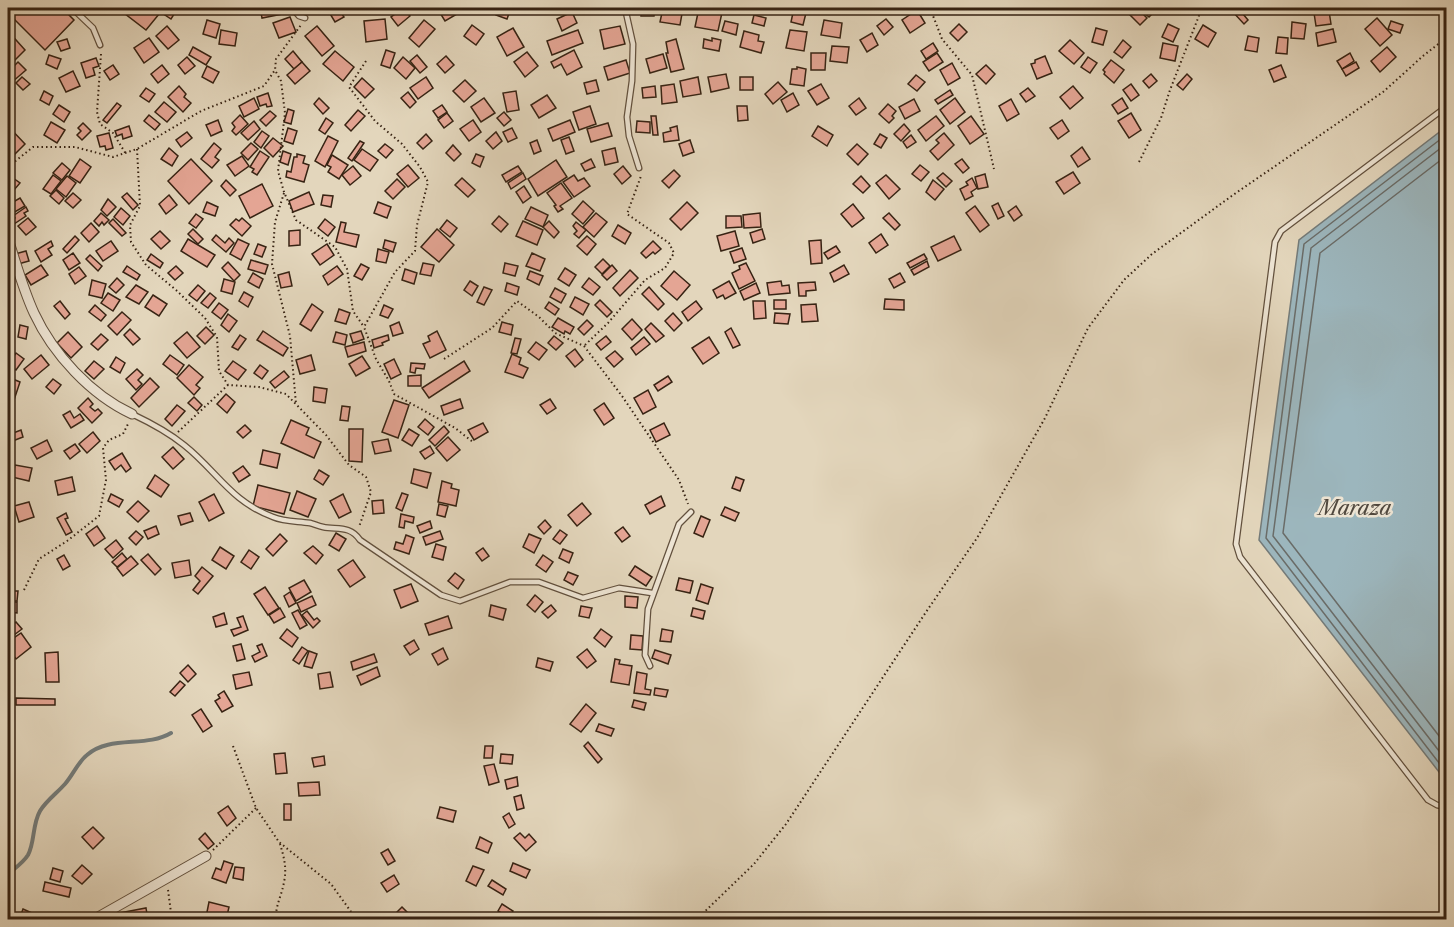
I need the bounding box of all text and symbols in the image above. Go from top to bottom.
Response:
water label: Maraza [1316,496,1392,520]

